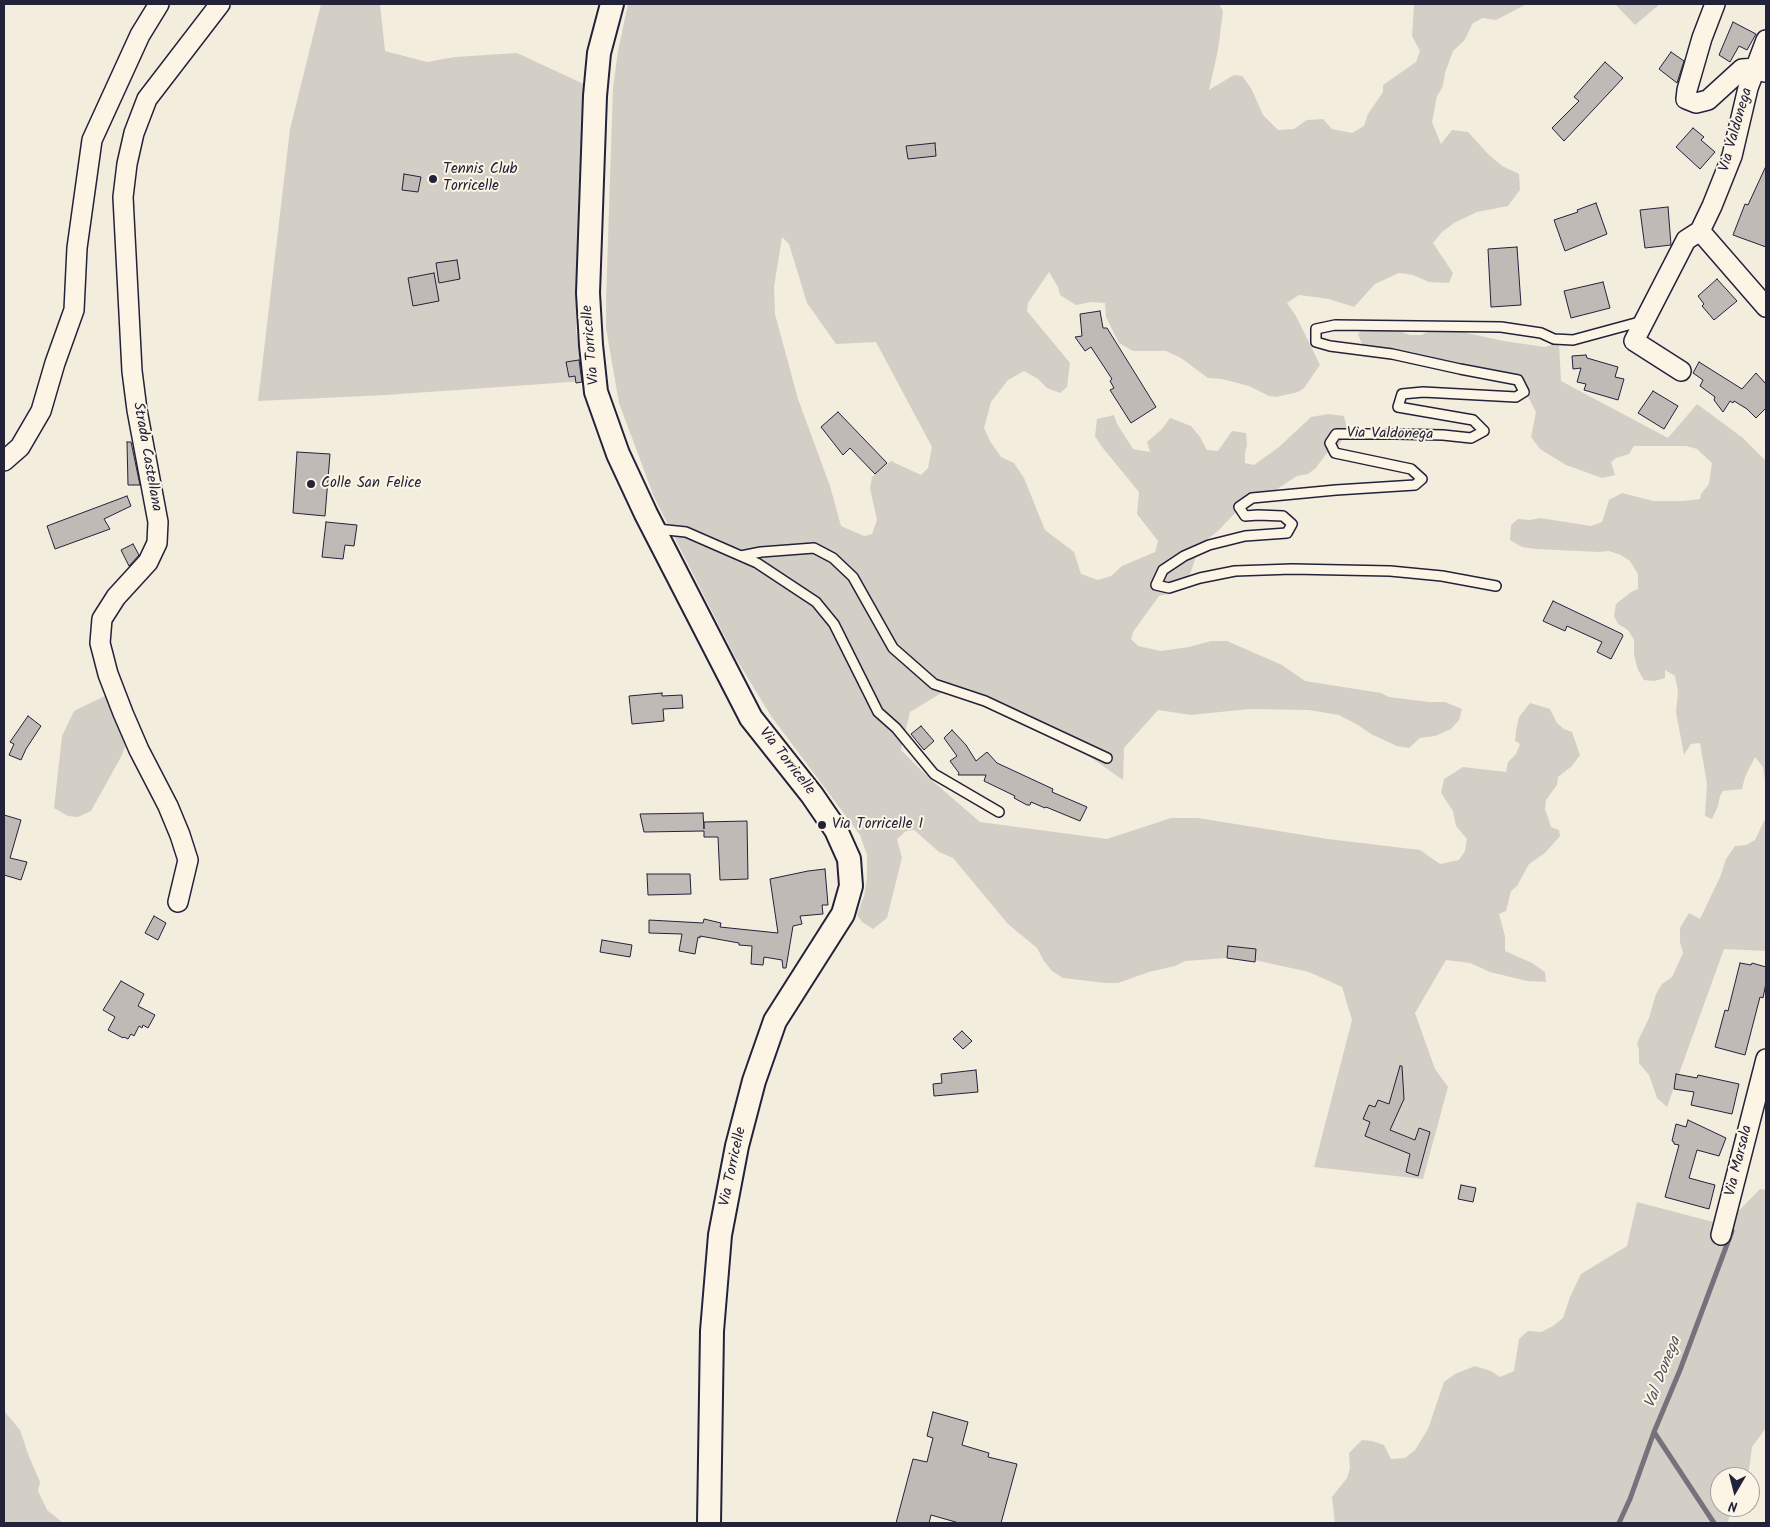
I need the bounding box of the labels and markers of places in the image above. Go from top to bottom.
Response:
place label: Tennis Club Torricelle [443,161,517,196]
marker: Tennis Club Torricelle [427,173,439,185]
place label: Colle San Felice [321,475,421,493]
marker: Colle San Felice [305,478,317,490]
place label: Via Torricelle I [832,816,923,834]
marker: Via Torricelle I [816,819,828,831]

